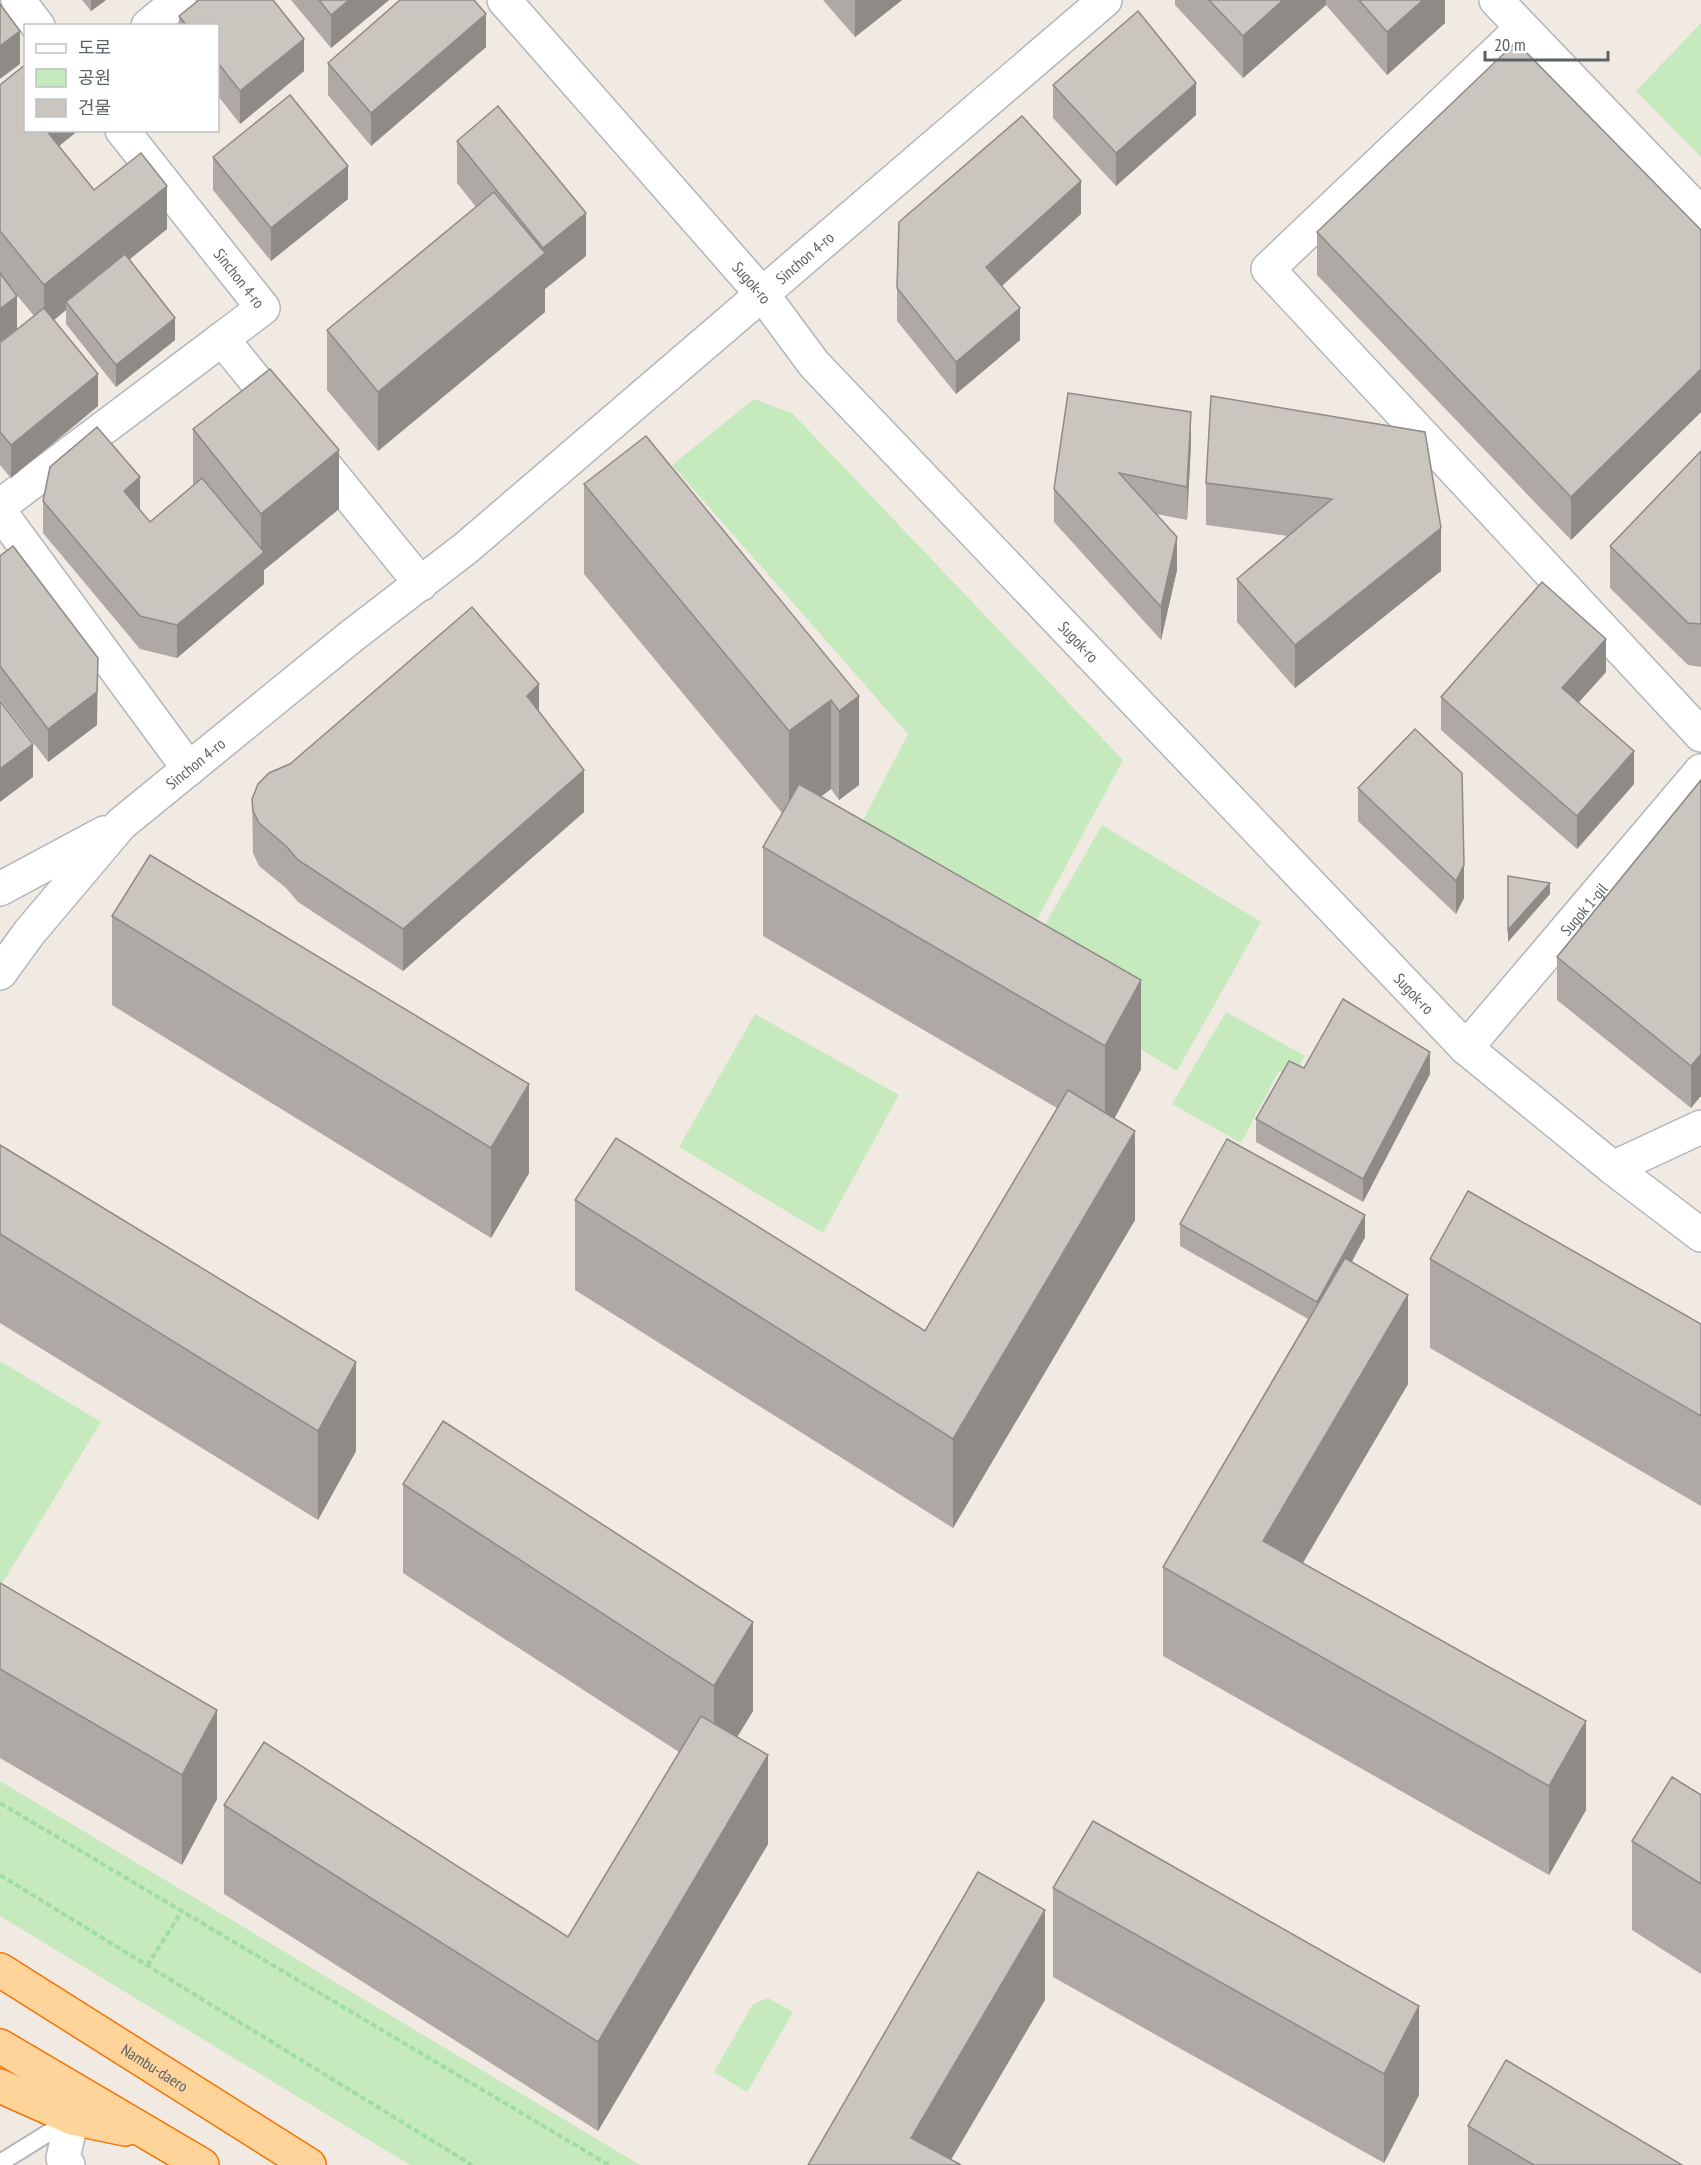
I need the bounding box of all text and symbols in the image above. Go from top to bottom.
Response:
legend [24,24,219,132]
scale bar [1485,24,1608,62]
text: 20 m [1494,33,1526,56]
text: 도로 [78,36,111,59]
text: 공원 [78,66,111,89]
text: 건물 [78,96,111,119]
street label: Sinchon 4-ro [771,227,838,288]
street label: Sinchon 4-ro [210,244,269,312]
street label: Sugok-ro [728,257,776,307]
street label: Sugok-ro [1054,617,1103,666]
street label: Sinchon 4-ro [162,733,229,793]
street label: Sugok 1-gil [1556,879,1612,940]
street label: Sugok-ro [1390,969,1438,1018]
street label: Nambu-daero [118,2039,192,2096]

